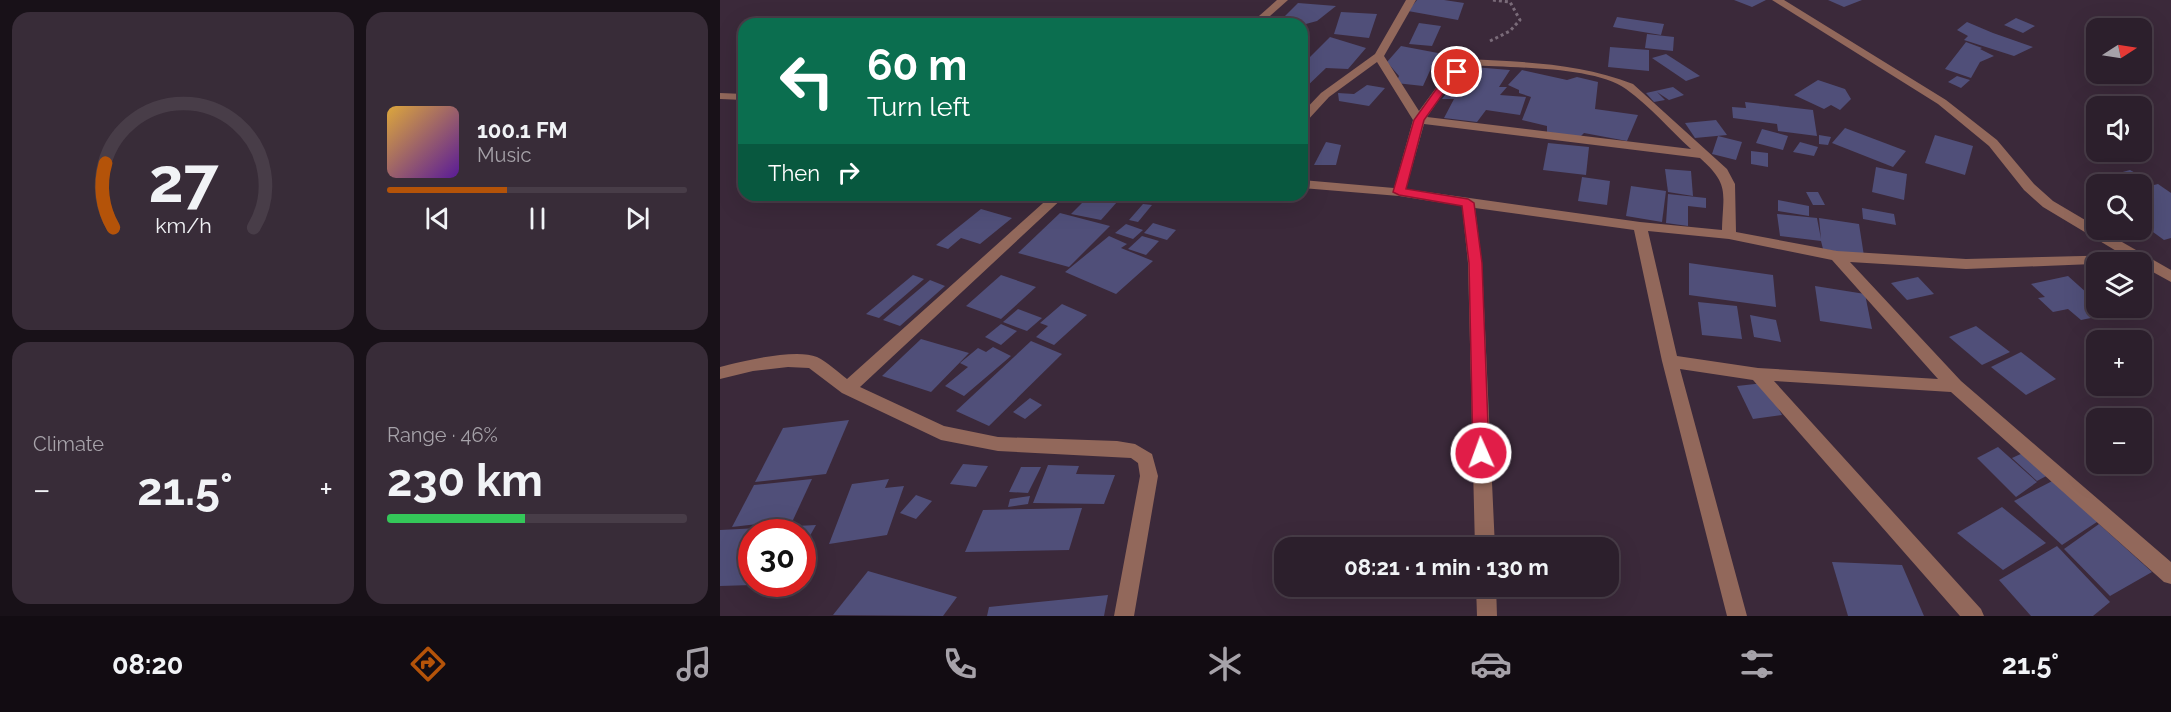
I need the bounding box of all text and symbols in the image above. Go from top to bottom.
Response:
north arrow [2086,18,2152,84]
map controls [2086,18,2152,474]
text: 60 m [867,41,967,90]
icon: left [768,42,846,120]
pin [1431,46,1482,97]
icon: arrive [1440,55,1473,88]
text: Turn left [867,91,970,122]
button: sound [2086,96,2152,162]
text: 100.1 FM [477,117,568,143]
text: 27 [148,143,219,217]
text: Music [477,143,531,167]
icon: right [832,156,865,189]
text: Then [768,160,820,186]
button: search [2086,174,2152,240]
icon: previous [421,202,454,235]
icon: pause [521,202,554,235]
icon: next [621,202,654,235]
text: km/h [155,213,211,238]
button: layers [2086,252,2152,318]
button: + [2086,330,2152,396]
button: − [2086,408,2152,474]
position arrow [1449,421,1513,485]
text: Range · 46% [387,423,498,447]
text: Climate [33,432,104,456]
text: 230 km [387,454,543,507]
text: 21.5° [137,463,233,516]
text: − [33,470,51,509]
text: + [319,470,333,509]
speed limit sign: 30 [738,519,816,597]
text: 08:21 · 1 min · 130 m [1344,554,1549,580]
icon: directions [407,643,449,685]
icon: music [673,643,715,685]
icon: phone [939,643,981,685]
icon: climate [1204,643,1246,685]
icon: car [1470,643,1512,685]
icon: filters [1736,643,1778,685]
text: 08:20 [112,649,183,680]
text: 21.5° [2002,649,2059,680]

